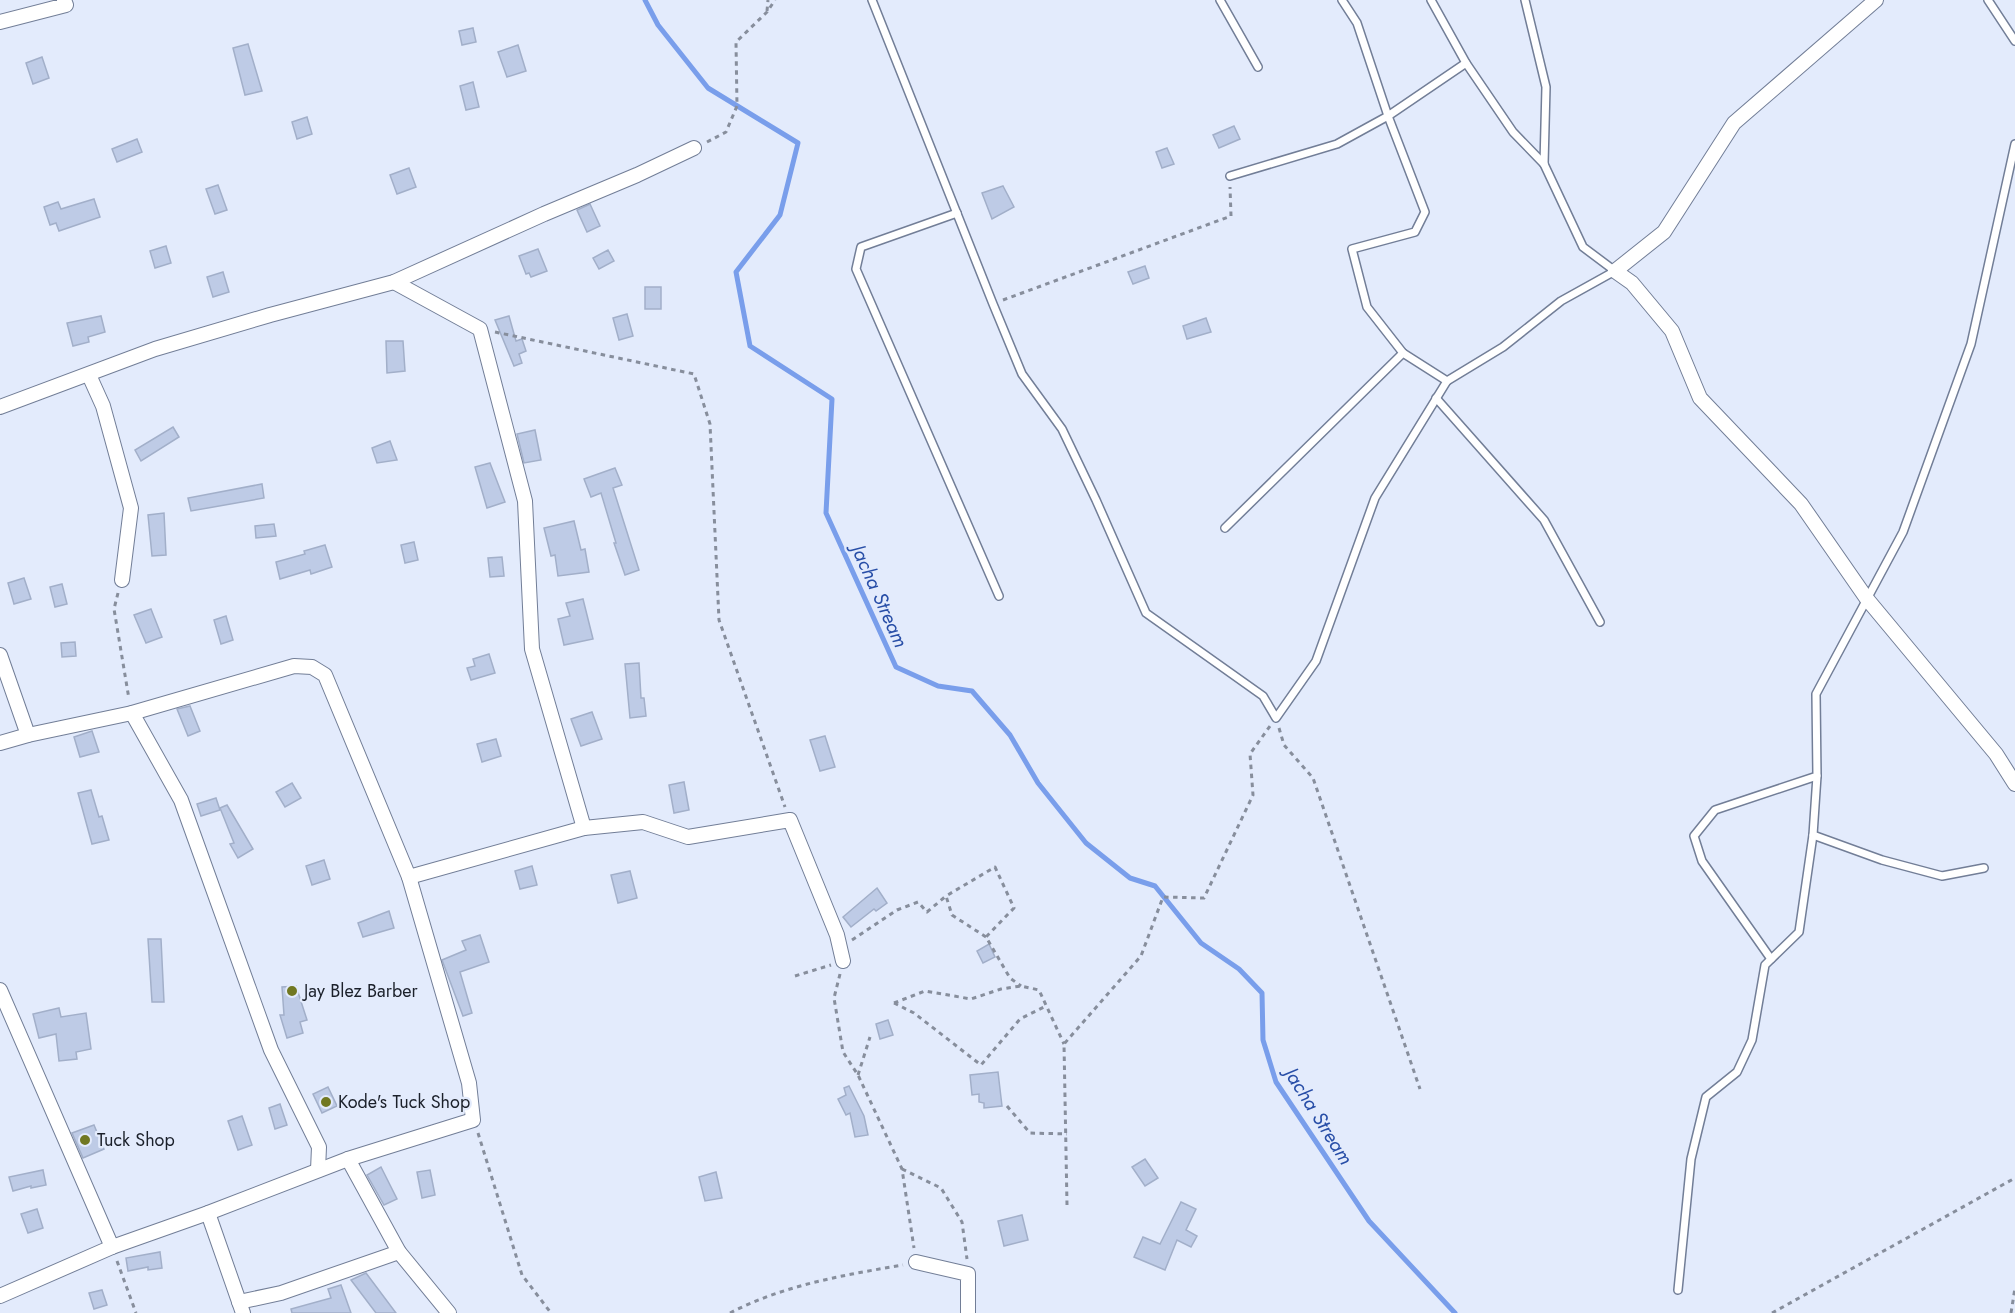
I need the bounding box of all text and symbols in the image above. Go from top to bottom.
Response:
water label: Jacha Stream [842,536,915,652]
place label: Jay Blez Barber [302,978,418,1004]
marker: Jay Blez Barber [285,984,299,998]
water label: Jacha Stream [1275,1058,1360,1171]
place label: Kode's Tuck Shop [338,1089,470,1115]
marker: Kode's Tuck Shop [319,1095,333,1109]
place label: Tuck Shop [97,1127,175,1153]
marker: Tuck Shop [78,1133,92,1147]

